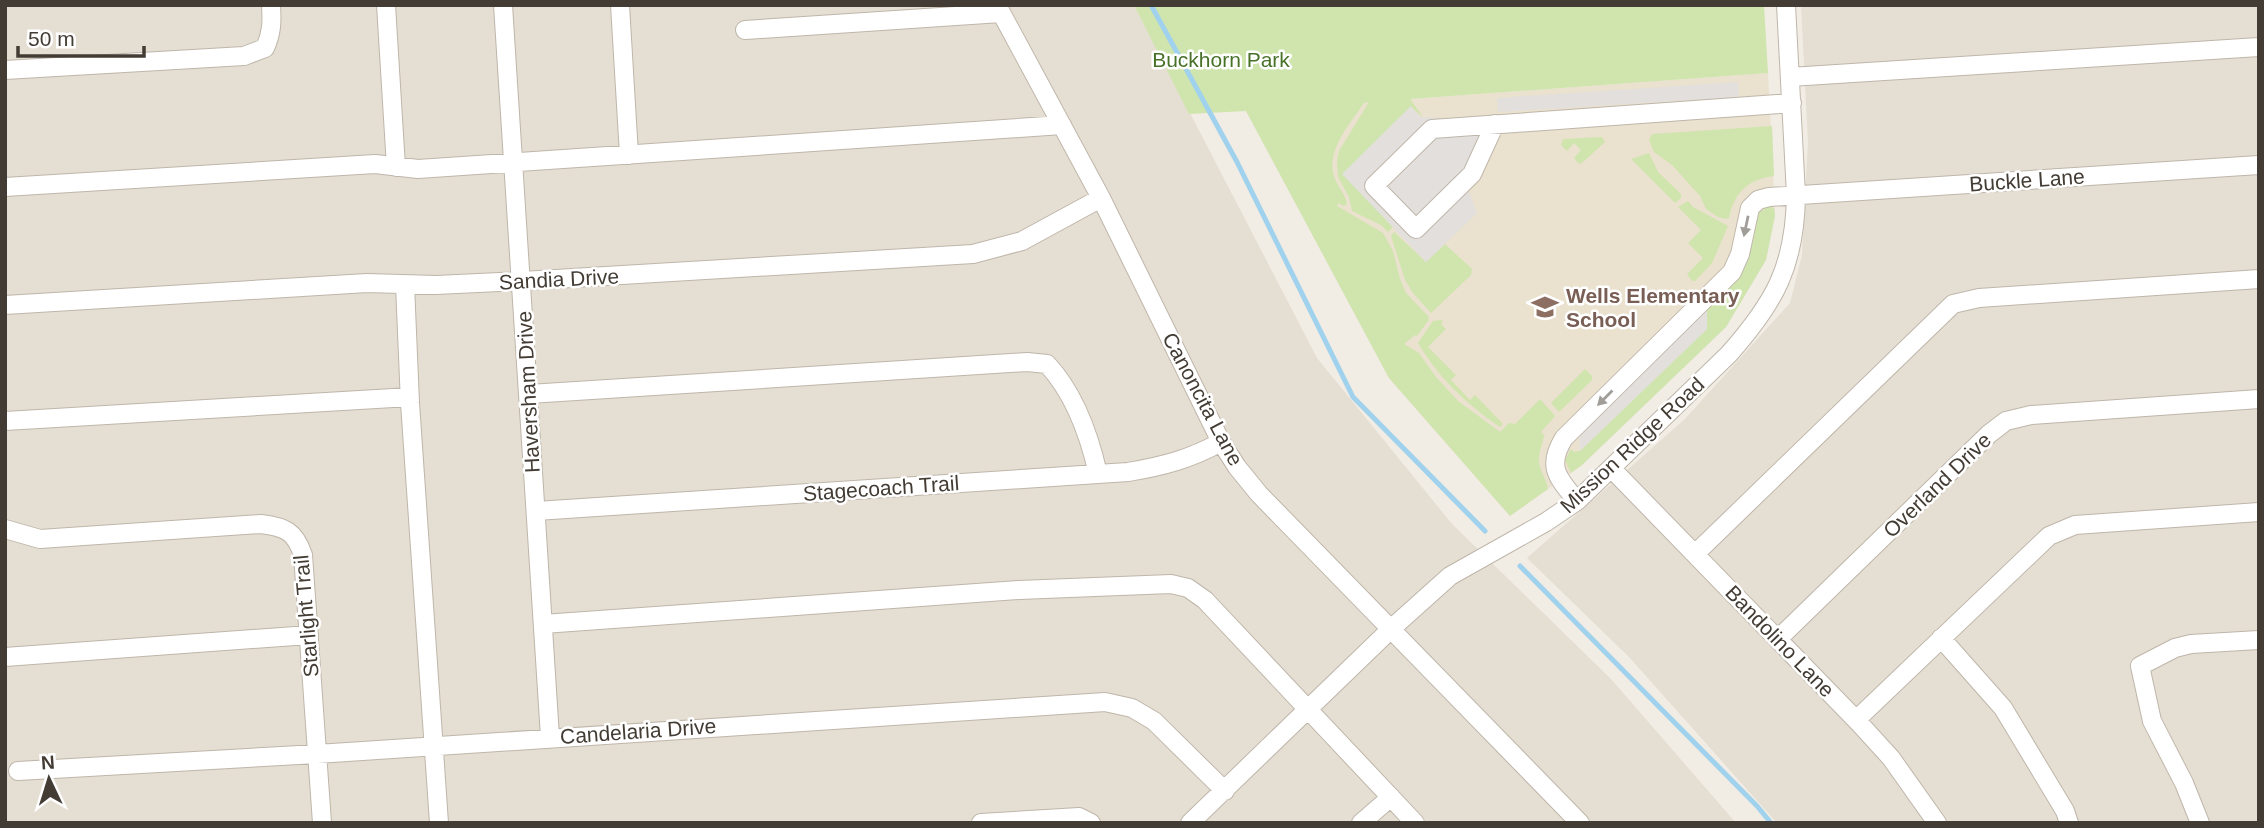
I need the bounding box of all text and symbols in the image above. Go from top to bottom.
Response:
scale bar [18,14,144,58]
text: 50 m [28,27,75,50]
park label: Buckhorn Park [1152,48,1290,71]
street label: Buckle Lane [1969,164,2085,196]
one-way arrow [1740,215,1751,237]
street label: Sandia Drive [498,264,620,294]
place label: Wells Elementary School [1566,284,1740,331]
school or university icon: Wells Elementary School [1530,292,1560,322]
street label: Haversham Drive [512,310,544,474]
street label: Canoncita Lane [1158,329,1248,469]
street label: Mission Ridge Road [1555,373,1709,517]
one-way arrow [1597,389,1614,405]
street label: Overland Drive [1879,428,1995,542]
street label: Stagecoach Trail [802,471,960,505]
street label: Starlight Trail [289,554,323,678]
street label: Bandolino Lane [1721,581,1839,701]
street label: Candelaria Drive [559,714,717,748]
north arrow [14,744,84,814]
text: N [40,752,55,773]

